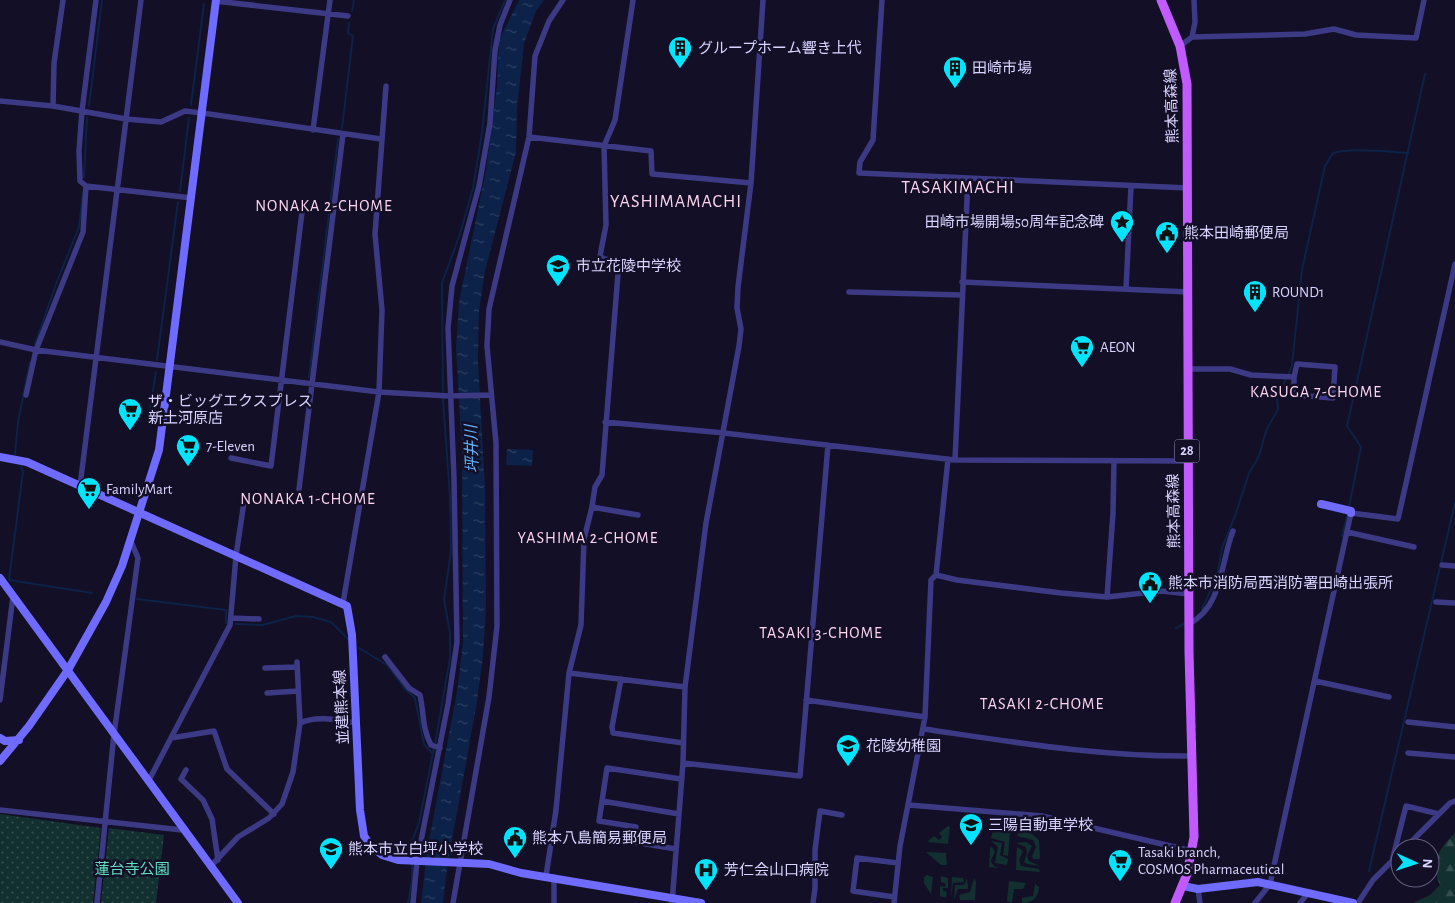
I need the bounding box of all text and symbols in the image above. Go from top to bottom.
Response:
building icon: グループホーム響き上代 [667,35,693,69]
place label: グループホーム響き上代 [698,39,862,56]
building icon: 田崎市場 [942,55,968,89]
place label: 田崎市場 [972,60,1032,76]
street label: 熊本高森線 [1162,68,1181,144]
district label: TASAKIMACHI [901,179,1015,197]
district label: YASHIMAMACHI [610,193,742,211]
district label: NONAKA 2-CHOME [255,198,393,214]
place icon: 田崎市場開場50周年記念碑 [1109,209,1135,243]
place label: 田崎市場開場50周年記念碑 [925,214,1104,230]
public building icon: 熊本田崎郵便局 [1154,220,1180,254]
place label: 熊本田崎郵便局 [1184,225,1289,241]
school or university icon: 市立花陵中学校 [545,253,571,287]
place label: 市立花陵中学校 [576,258,681,274]
building icon: ROUND1 [1242,279,1268,313]
place label: ROUND1 [1272,285,1324,300]
supermarket icon: AEON [1069,334,1095,368]
place label: AEON [1100,340,1135,355]
district label: KASUGA 7-CHOME [1250,384,1382,400]
place label: ザ・ビッグエクスプレス 新土河原店 [148,393,313,426]
supermarket icon: ザ・ビッグエクスプレス 新土河原店 [117,397,143,431]
water label: 坪井川 [462,423,481,473]
supermarket icon: 7-Eleven [175,433,201,467]
place label: 7-Eleven [206,439,255,454]
road number: 28 [1174,440,1200,462]
street label: 熊本高森線 [1165,473,1182,549]
supermarket icon: FamilyMart [76,476,102,510]
place label: FamilyMart [106,482,173,497]
district label: NONAKA 1-CHOME [240,491,376,507]
district label: YASHIMA 2-CHOME [518,530,658,546]
public building icon: 熊本市消防局西消防署田崎出張所 [1137,570,1163,604]
place label: 熊本市消防局西消防署田崎出張所 [1168,575,1393,591]
district label: TASAKI 3-CHOME [759,625,883,641]
street label: 並建熊本線 [332,669,351,745]
district label: TASAKI 2-CHOME [980,696,1104,712]
school or university icon: 花陵幼稚園 [835,733,861,767]
place label: 花陵幼稚園 [866,738,941,754]
school or university icon: 三陽自動車学校 [958,812,984,846]
place label: 三陽自動車学校 [988,817,1093,833]
public building icon: 熊本八島簡易郵便局 [502,825,528,859]
place label: 熊本八島簡易郵便局 [532,830,667,846]
school or university icon: 熊本市立白坪小学校 [318,836,344,870]
north arrow [1390,838,1440,888]
place label: 熊本市立白坪小学校 [348,841,483,857]
place label: Tasaki branch, COSMOS Pharmaceutical [1138,845,1284,877]
supermarket icon: Tasaki branch, COSMOS Pharmaceutical [1107,848,1133,882]
hospital icon: 芳仁会山口病院 [693,857,719,891]
text: N [1420,858,1434,869]
park label: 蓮台寺公園 [94,861,170,877]
place label: 芳仁会山口病院 [724,862,829,878]

